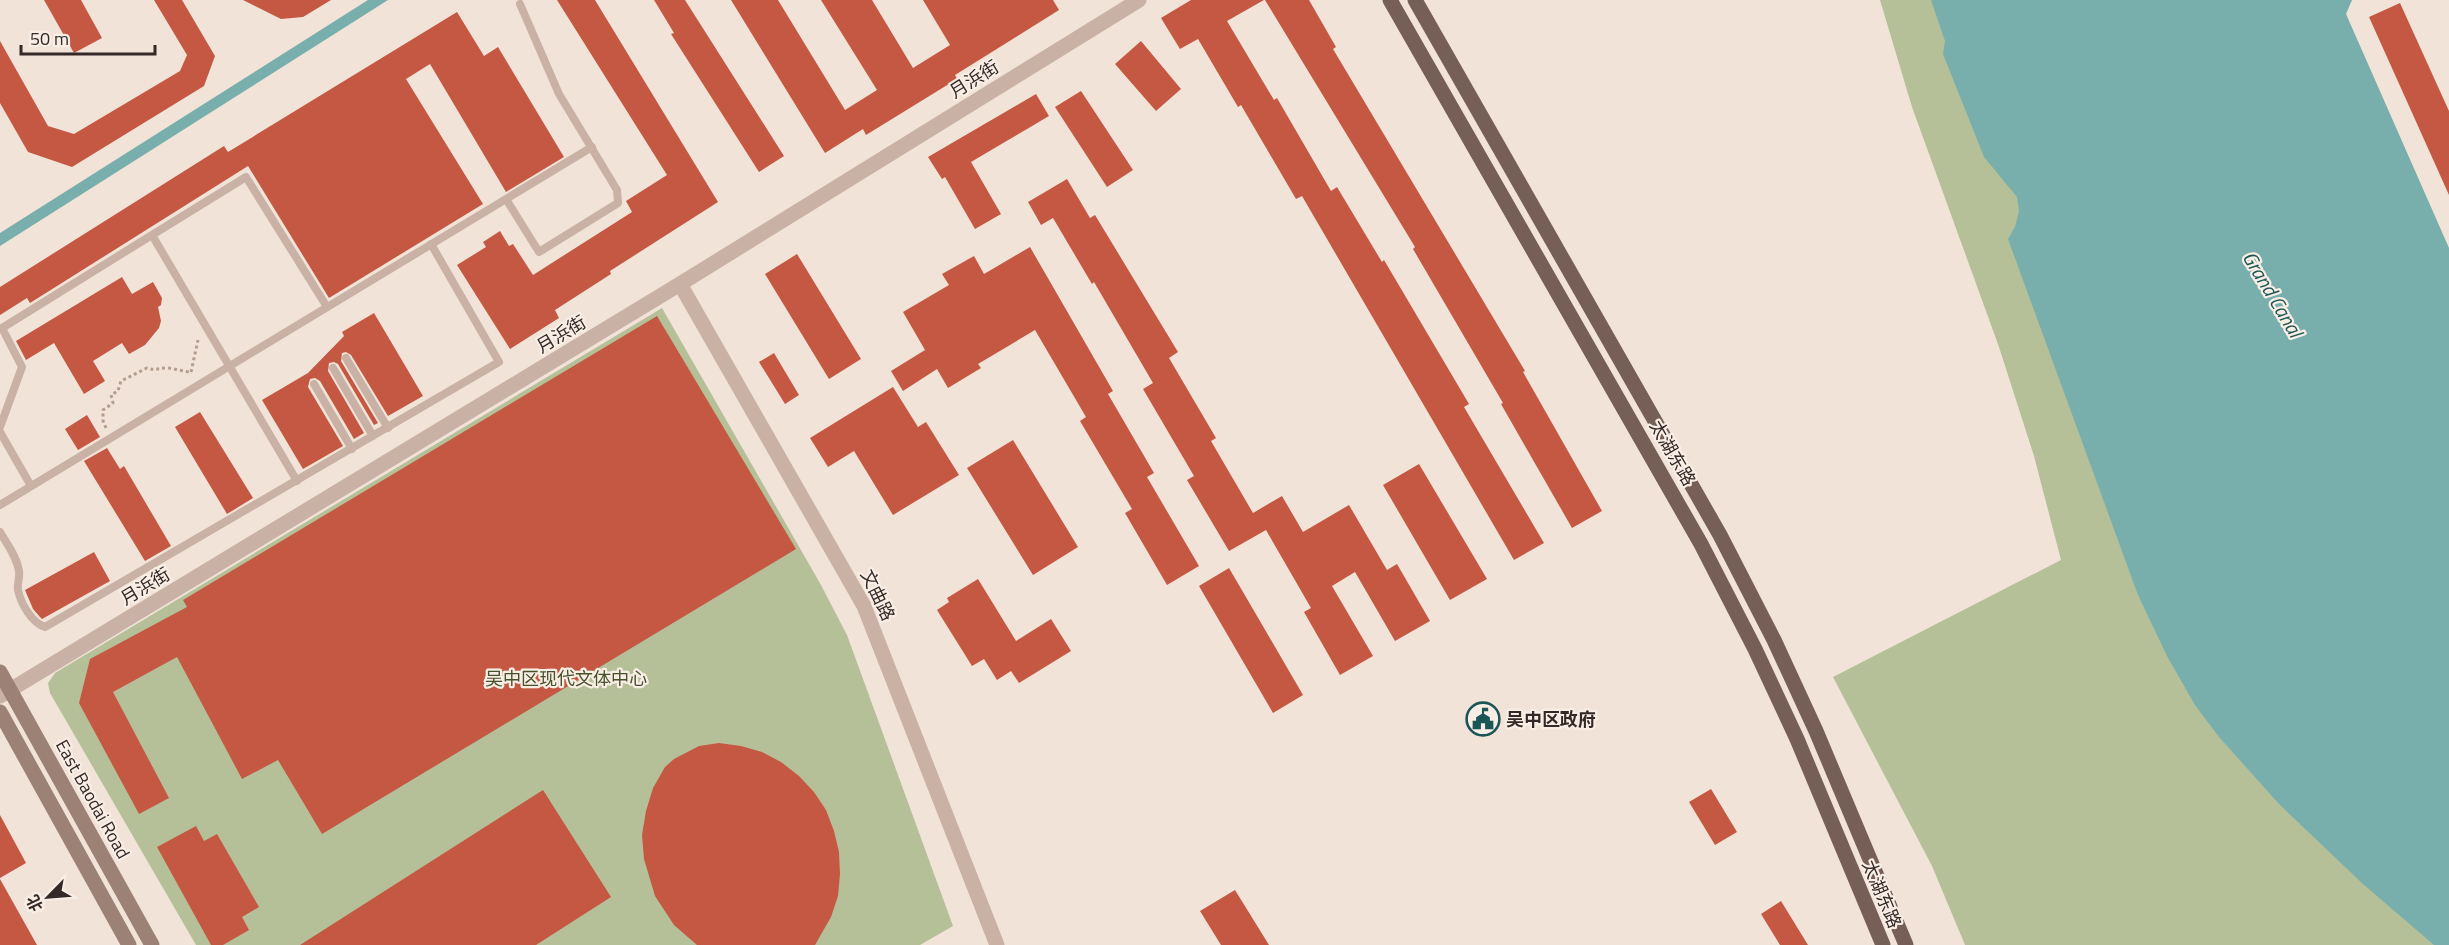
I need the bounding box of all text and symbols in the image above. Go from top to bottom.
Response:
scale bar [21,18,154,56]
text: 50 m [30,25,69,52]
street label: 月浜街 [944,53,1004,105]
water label: Grand Canal [2235,245,2312,345]
street label: 月浜街 [531,309,591,359]
street label: 太湖东路 [1643,415,1703,491]
street label: 月浜街 [115,561,175,611]
street label: 文曲路 [854,565,902,625]
park label: 吴中区现代文体中心 [485,665,647,692]
public building icon: 吴中区政府 [1465,701,1501,737]
place label: 吴中区政府 [1506,706,1596,733]
street label: East Baodai Road [49,734,137,864]
street label: 太湖东路 [1856,856,1908,932]
north arrow [18,867,78,927]
text: 北 [20,891,49,916]

